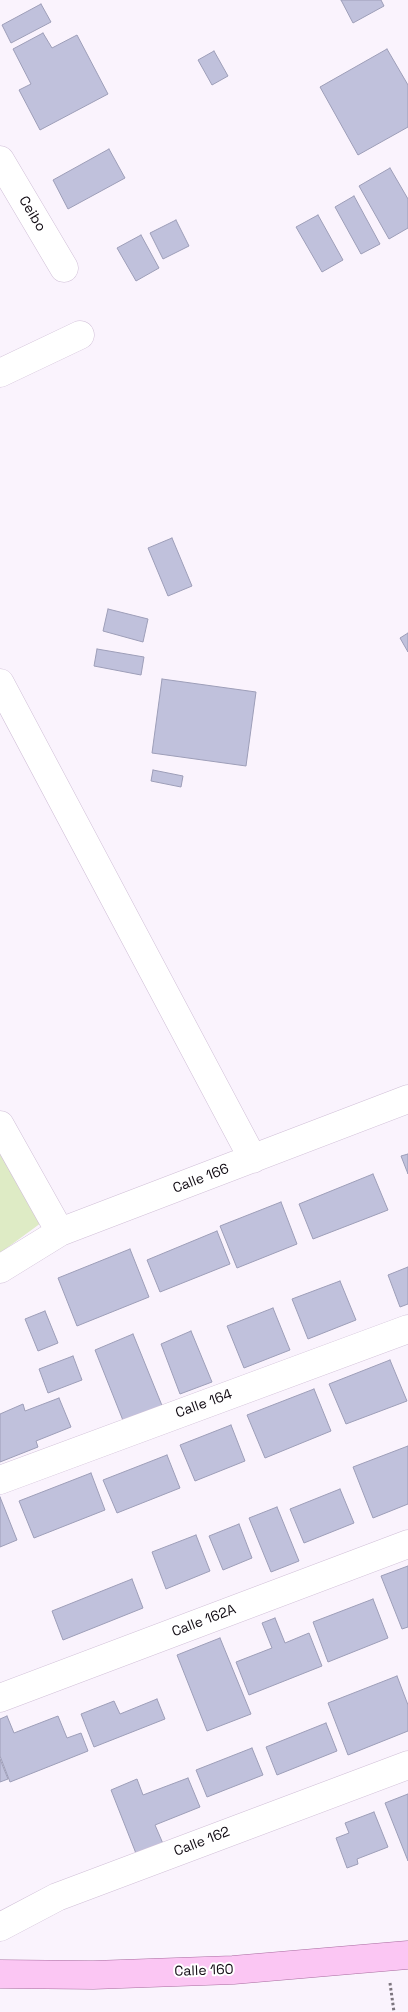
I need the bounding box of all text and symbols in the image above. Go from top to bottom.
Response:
street label: Ceibo [15,193,49,235]
street label: Calle 166 [171,1161,231,1197]
street label: Calle 164 [173,1386,235,1422]
street label: Calle 162A [170,1601,238,1641]
street label: Calle 162 [172,1824,232,1860]
street label: Calle 160 [174,1962,234,1980]

